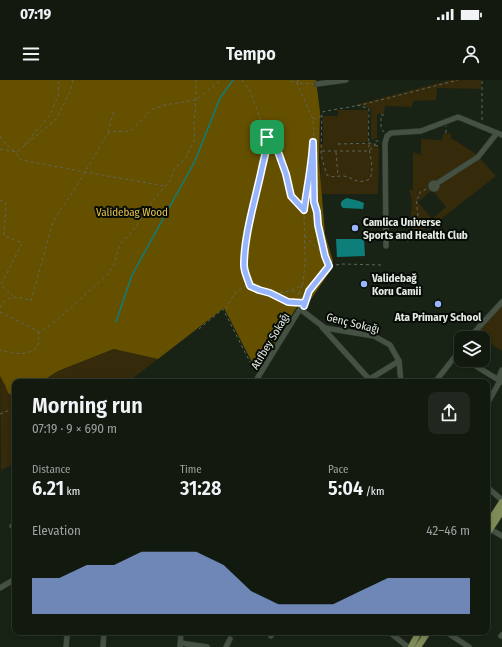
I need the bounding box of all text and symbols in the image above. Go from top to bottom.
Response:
text: 07:19 [20,5,51,23]
icon: menu [20,43,42,65]
text: Tempo [226,43,276,65]
icon: person [460,43,482,65]
pin [250,120,284,154]
icon: arrive [256,126,278,148]
park label: Validebag Wood [96,206,168,219]
place label: Camlica Universe Sports and Health Club [363,216,468,242]
marker: Camlica Universe Sports and Health Club [350,223,360,233]
place label: Validebağ Koru Camii [371,272,421,298]
marker: Validebağ Koru Camii [359,279,369,289]
marker: Ata Primary School [433,299,443,309]
street label: Atıfbey Sokağı [248,311,292,372]
street label: Genç Sokağı [325,311,381,336]
place label: Ata Primary School [394,311,482,324]
map controls [454,331,490,367]
button: layers [454,331,490,367]
text: Morning run [32,392,143,419]
button: share [428,392,470,434]
text: 07:19 · 9 × 690 m [32,421,117,436]
text: Distance [32,463,71,476]
text: Time [180,463,202,476]
text: Pace [328,463,349,476]
text: 6.21 [32,476,64,500]
text: 31:28 [180,476,221,500]
text: 5:04 [328,476,363,500]
text: km [64,485,80,498]
text: /km [363,485,384,498]
text: Elevation [32,523,81,538]
text: 42–46 m [426,523,470,538]

